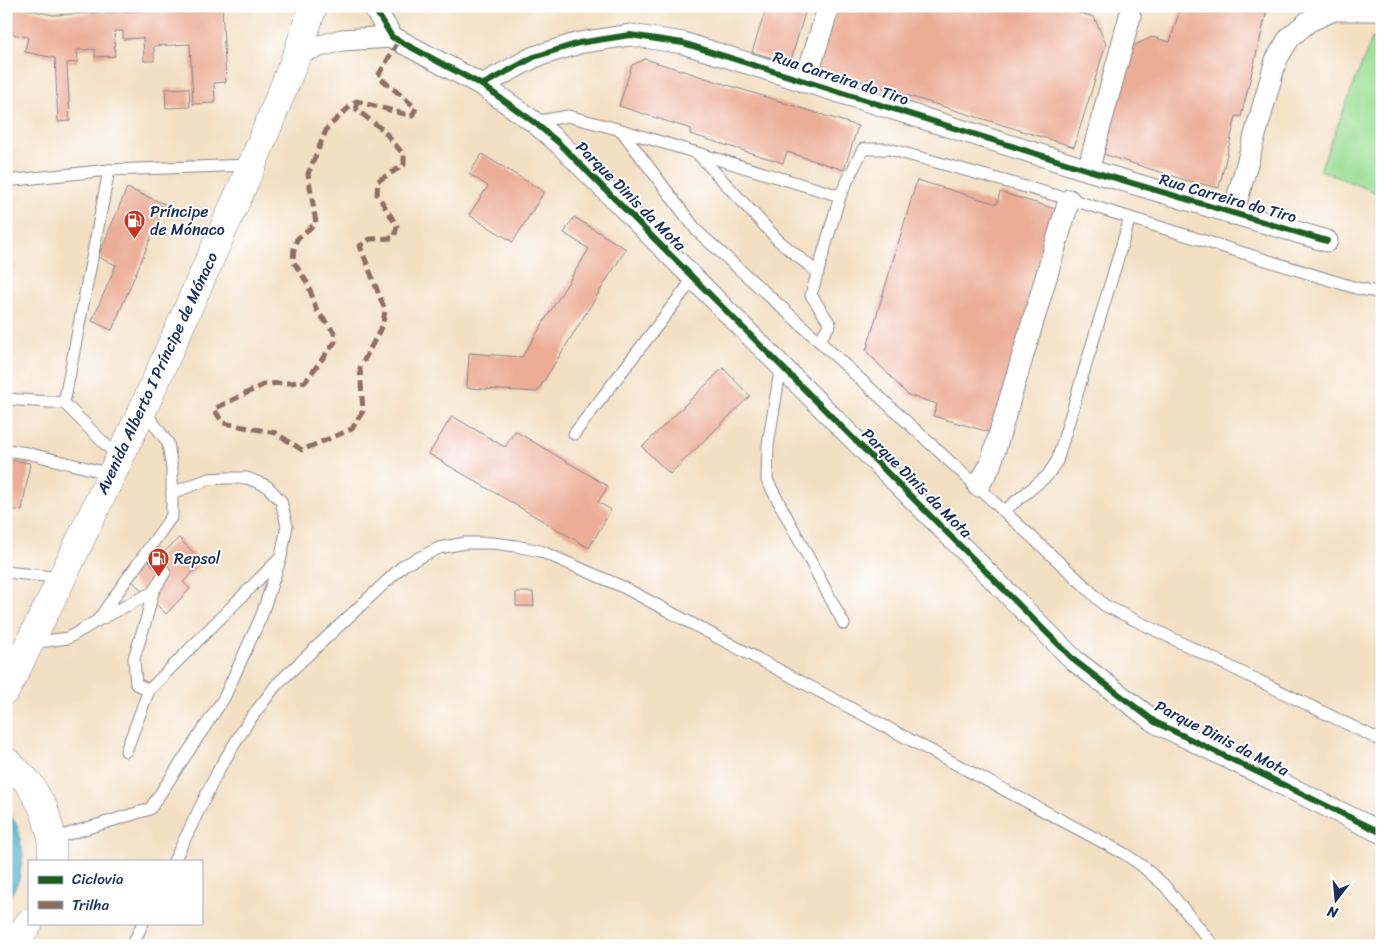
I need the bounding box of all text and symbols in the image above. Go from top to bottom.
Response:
street label: Rua Carreira do Tiro [769,42,913,114]
street label: Parque Dinis da Mota [569,134,694,259]
street label: Rua Carreira do Tiro [1156,165,1300,231]
place label: Príncipe de Mónaco [150,197,225,244]
fuel station icon: Príncipe de Mónaco [122,208,146,239]
street label: Avenida Alberto I Príncipe de Mónaco [87,247,226,500]
street label: Parque Dinis da Mota [855,421,980,546]
place label: Repsol [174,544,221,573]
fuel station icon: Repsol [146,546,170,577]
street label: Parque Dinis da Mota [1150,692,1295,785]
legend [28,860,202,924]
text: Ciclovia [72,866,124,892]
north arrow [1310,874,1360,924]
text: Trilha [72,892,109,918]
text: N [1324,899,1342,926]

